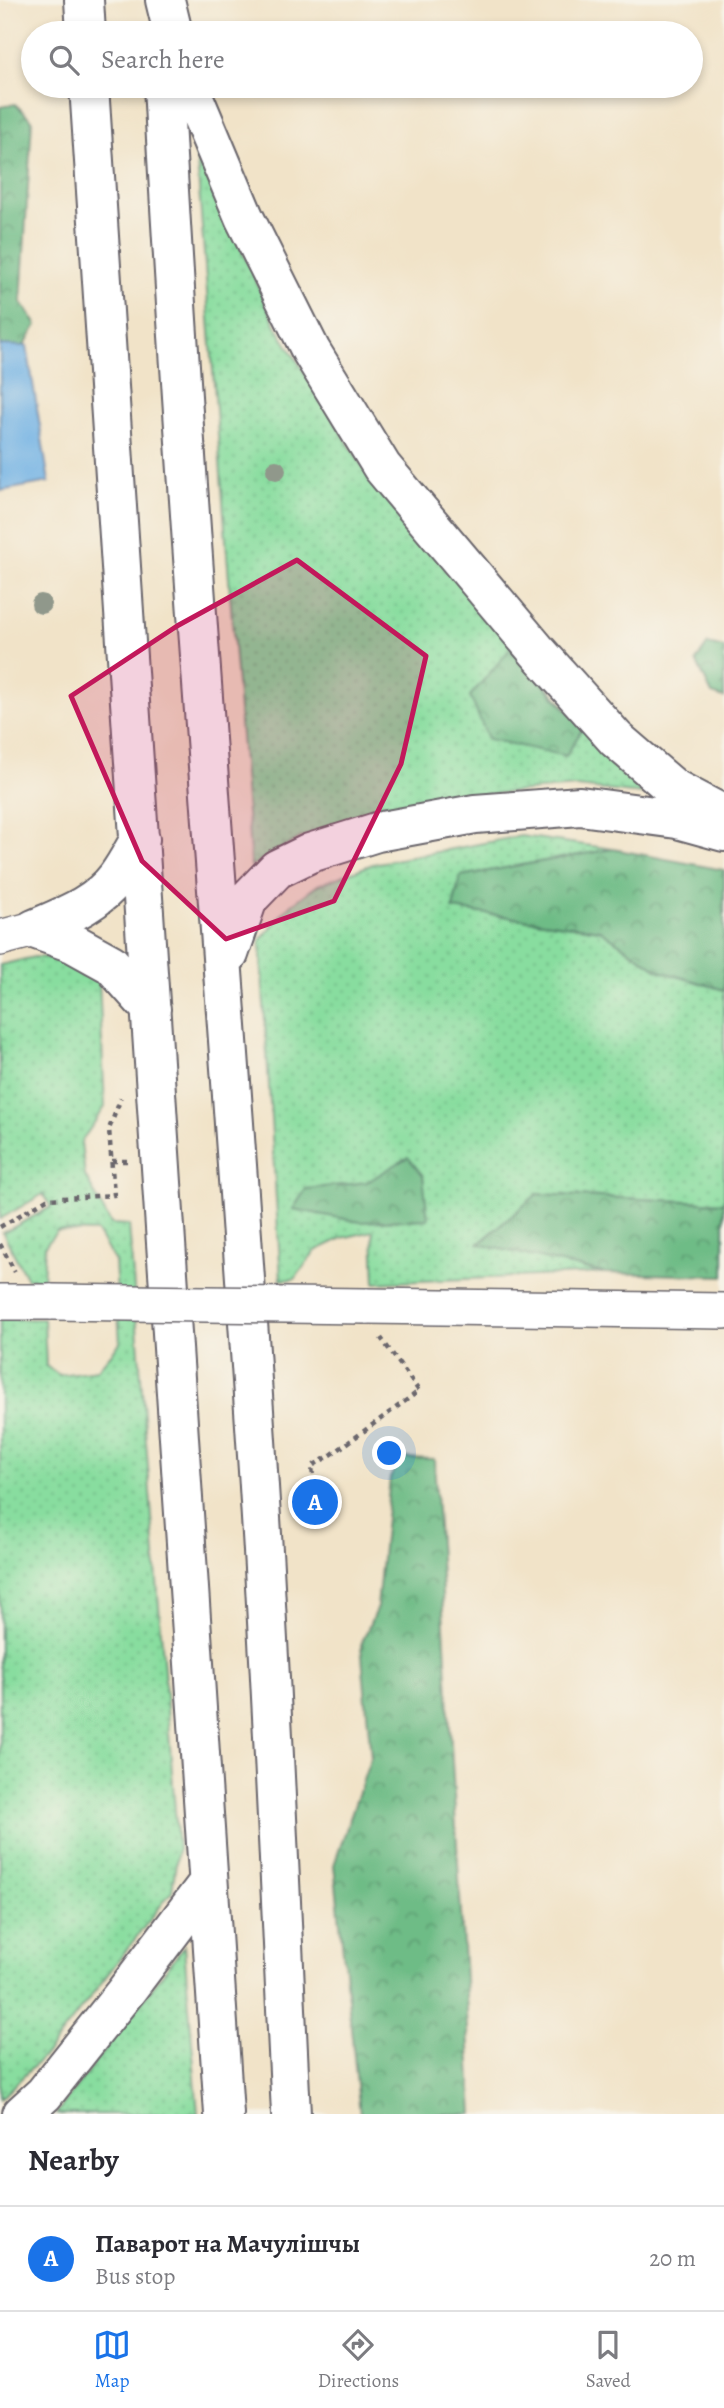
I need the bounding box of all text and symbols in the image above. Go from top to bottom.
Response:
search box [21,21,703,98]
icon: search [45,41,83,79]
text: Search here [101,42,225,77]
your location [372,1436,406,1470]
pin: A [292,1476,338,1528]
text: Nearby [28,2140,119,2180]
text: Паварот на Мачулішчы [95,2226,360,2261]
text: A [44,2243,58,2274]
text: 20 m [649,2243,696,2274]
text: Bus stop [95,2261,175,2292]
tab: Map [93,2326,131,2394]
tab: Directions [318,2326,399,2394]
tab: Saved [586,2326,631,2394]

